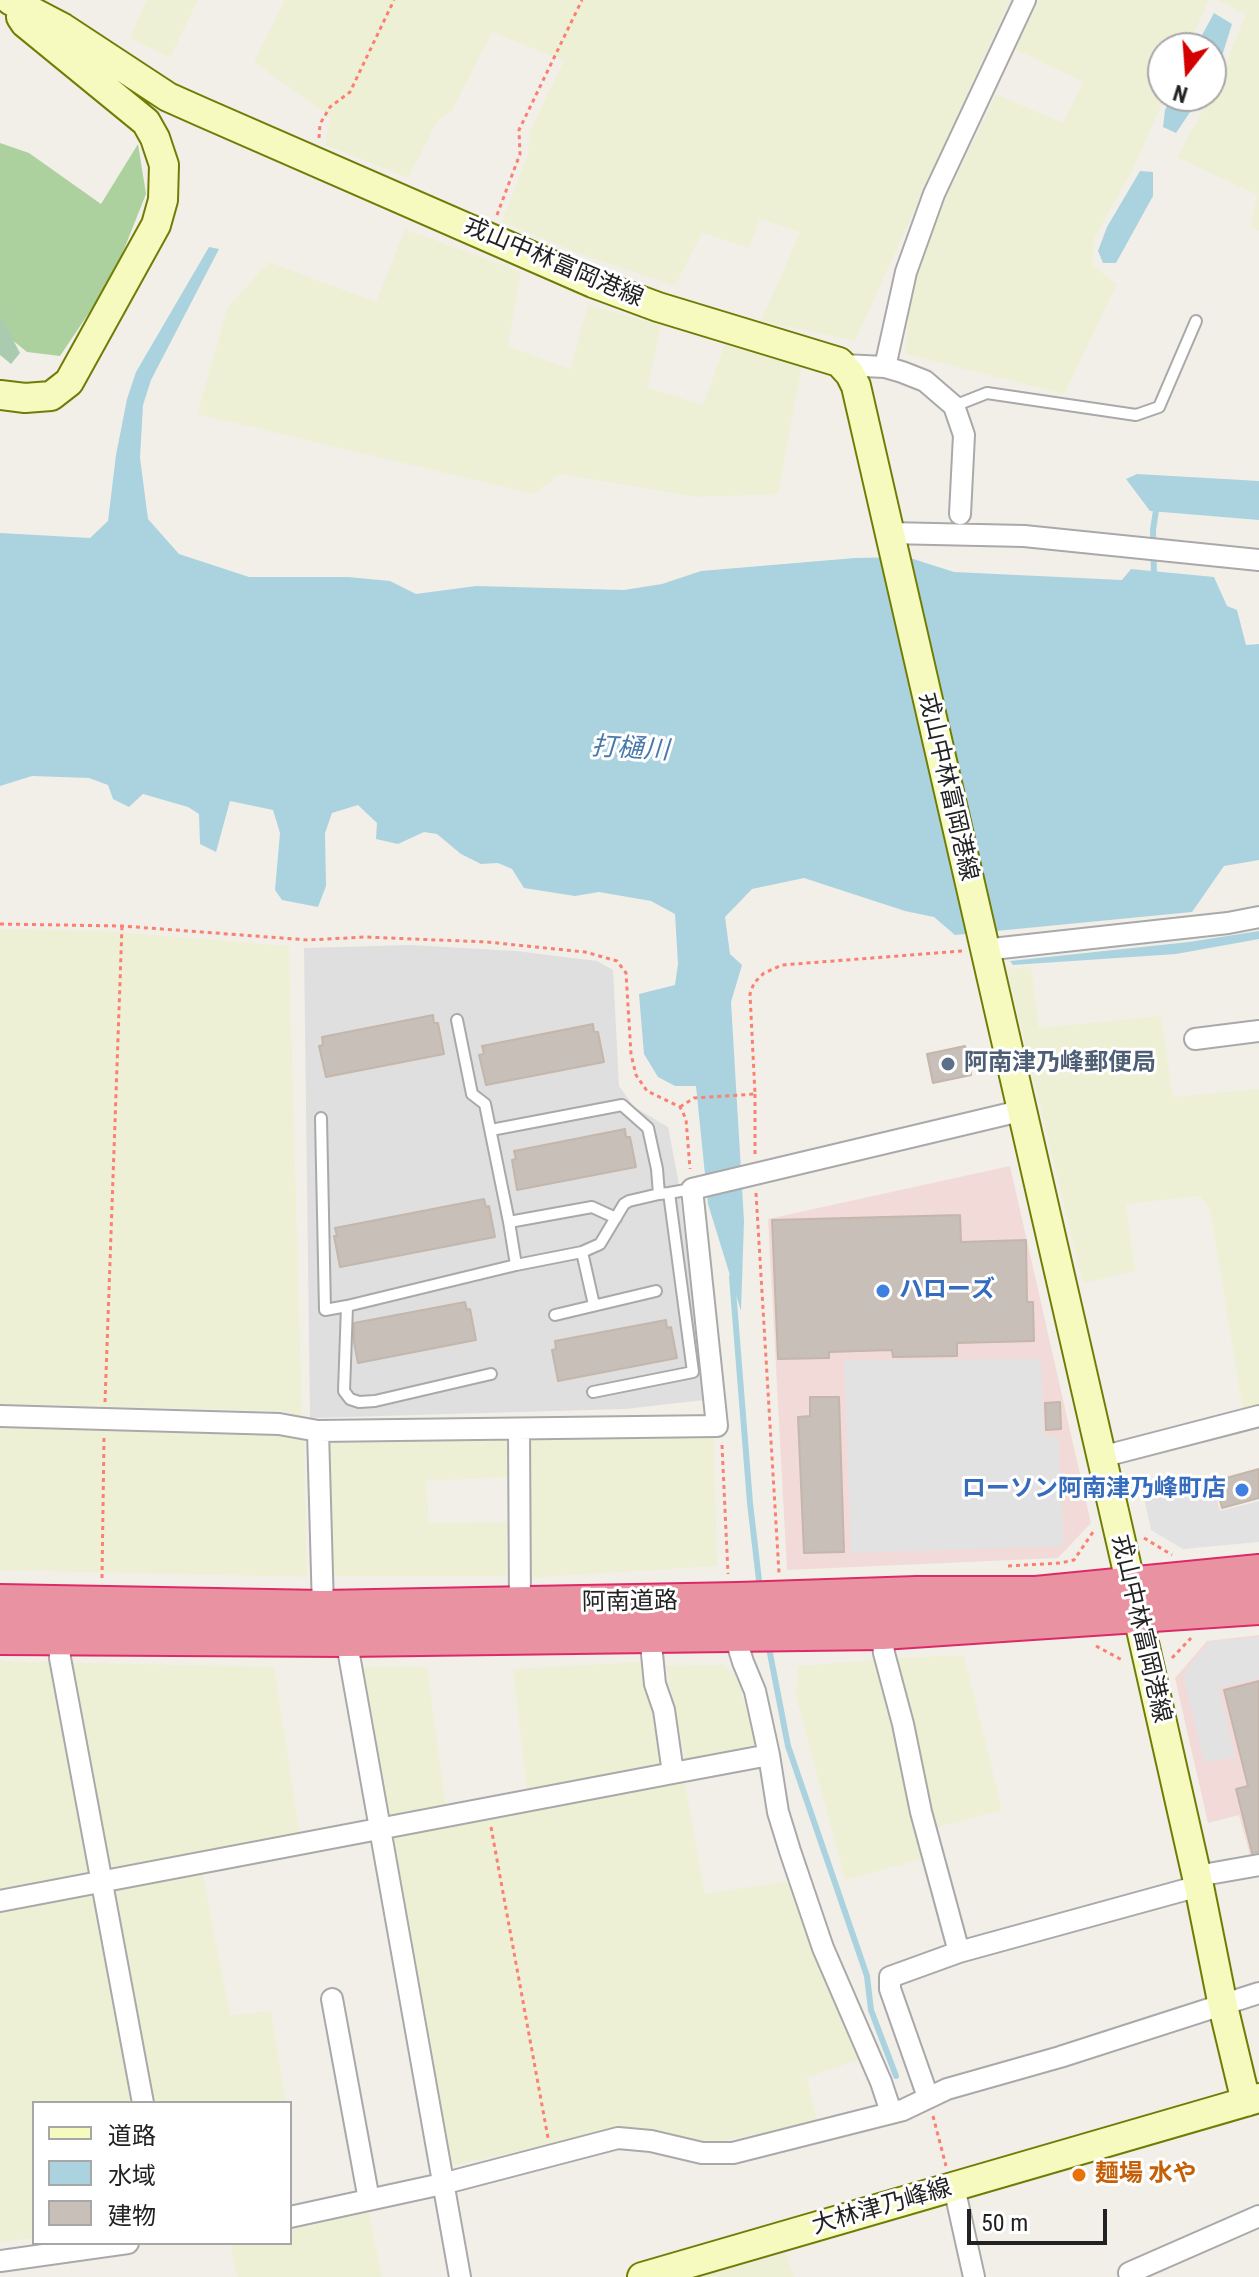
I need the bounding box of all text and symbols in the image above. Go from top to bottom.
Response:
north arrow [1147,32,1227,112]
text: N [1170,80,1191,107]
street label: 戎山中林富岡港線 [459,212,647,314]
street label: 戎山中林富岡港線 [911,690,983,884]
water label: 打樋川 [590,732,670,768]
place label: 阿南津乃峰郵便局 [964,1050,1156,1078]
marker: 阿南津乃峰郵便局 [939,1055,957,1073]
place label: ハローズ [899,1277,995,1305]
marker: ハローズ [874,1282,892,1300]
place label: ローソン阿南津乃峰町店 [962,1476,1226,1504]
marker: ローソン阿南津乃峰町店 [1233,1481,1251,1499]
street label: 戎山中林富岡港線 [1104,1532,1176,1726]
street label: 阿南道路 [582,1588,678,1618]
legend [32,2101,292,2245]
text: 道路 [108,2122,156,2150]
place label: 麺場 水や [1095,2161,1197,2189]
text: 水域 [108,2162,156,2190]
marker: 麺場 水や [1070,2166,1088,2184]
street label: 大林津乃峰線 [809,2174,955,2242]
scale bar [971,2193,1111,2243]
text: 建物 [108,2202,156,2230]
text: 50 m [981,2209,1028,2237]

